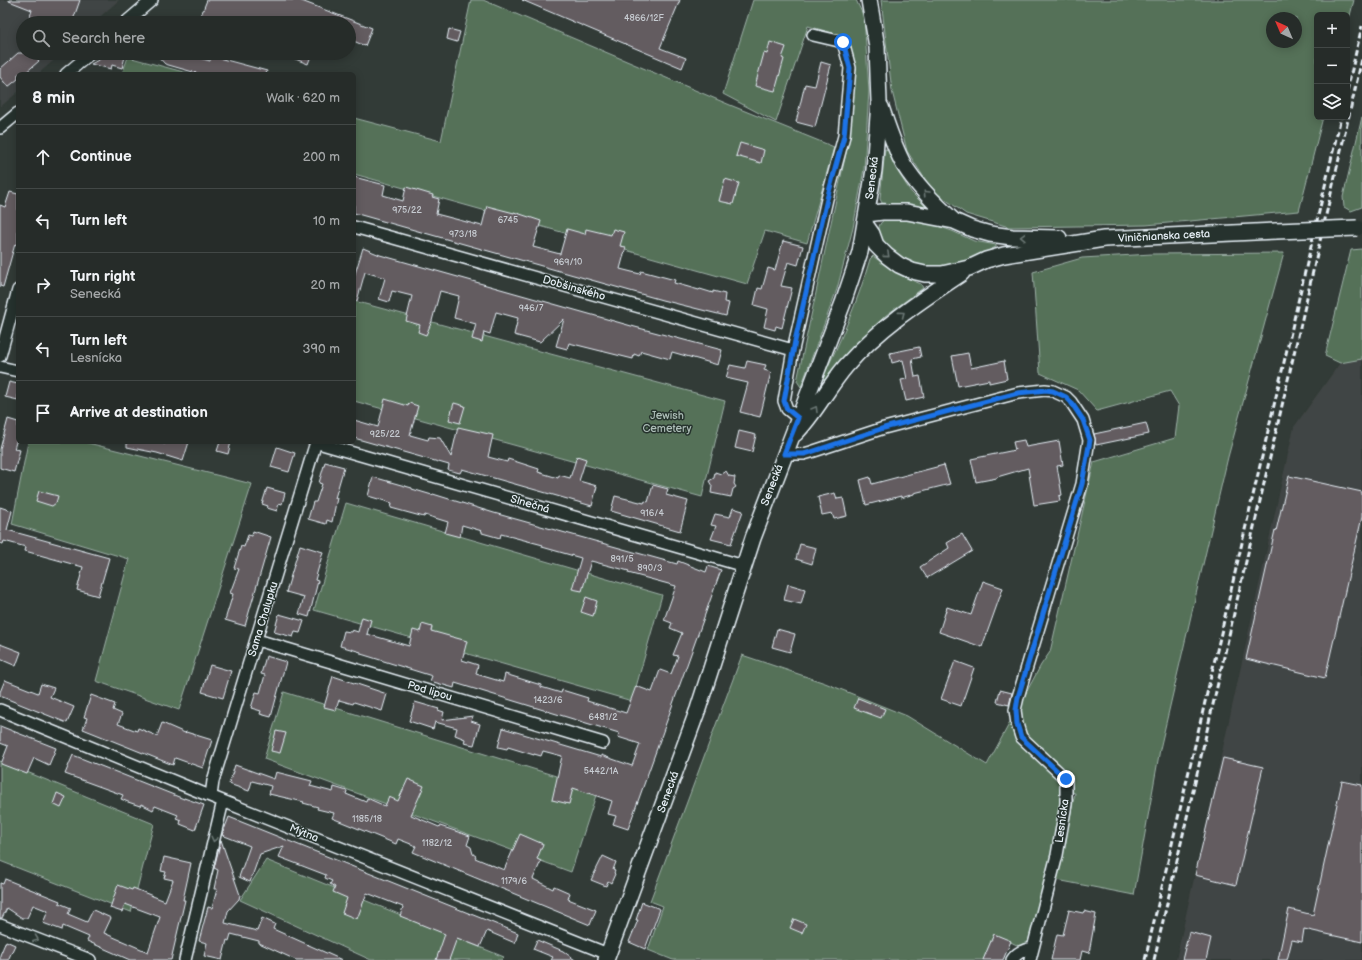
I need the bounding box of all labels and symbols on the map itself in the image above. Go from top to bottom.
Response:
north arrow [1266,12,1302,48]
house number: 4866/12F [624,13,665,24]
route start [834,33,852,51]
street label: Senecká [863,156,881,200]
one-way arrow [923,190,931,198]
house number: 975/22 [392,205,422,216]
house number: 6745 [498,215,518,226]
street label: Viničnianska cesta [1118,227,1210,245]
house number: 973/18 [449,229,477,240]
one-way arrow [1020,233,1026,241]
one-way arrow [882,251,890,258]
house number: 969/10 [554,257,582,268]
street label: Dobšinského [541,273,607,303]
house number: 946/7 [519,303,544,314]
one-way arrow [898,312,905,319]
one-way arrow [810,406,817,413]
park label: Jewish Cemetery [642,409,692,435]
house number: 925/22 [370,429,401,440]
street label: Senecká [758,463,786,507]
street label: Slnečná [509,492,551,516]
house number: 916/4 [640,508,664,519]
house number: 891/5 [610,554,634,565]
house number: 890/3 [637,563,663,574]
street label: Sama Chalupku [245,580,281,658]
street label: Pod lipou [406,678,454,704]
house number: 1423/6 [533,695,563,706]
house number: 6481/2 [588,712,618,723]
house number: 5442/1A [584,766,619,777]
street label: Senecká [655,769,681,815]
route end [1057,770,1075,788]
street label: Lesnícka [1052,798,1072,844]
house number: 1185/18 [352,814,382,825]
street label: Mýtna [288,821,320,845]
one-way arrow [210,836,218,842]
house number: 1182/12 [422,838,453,849]
house number: 1179/6 [501,876,528,887]
one-way arrow [33,935,40,943]

